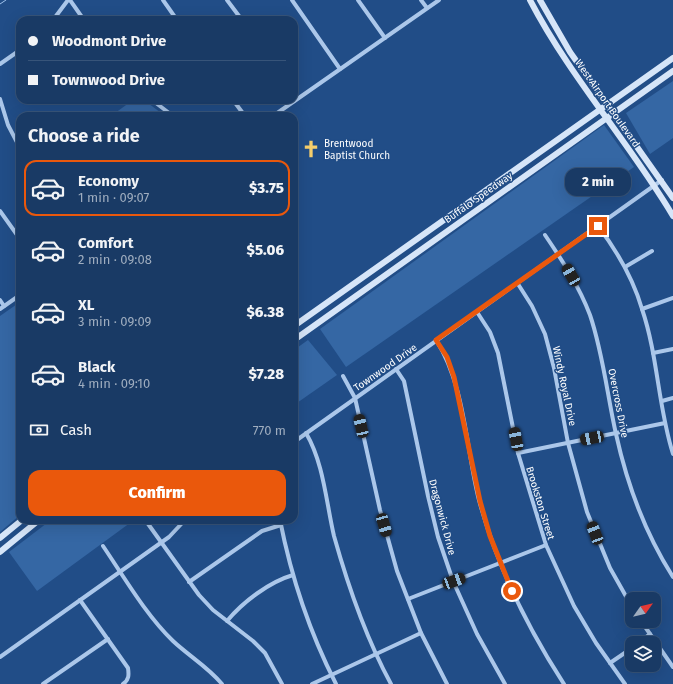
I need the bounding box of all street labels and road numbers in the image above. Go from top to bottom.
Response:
street label: West Airport Boulevard [572,57,642,150]
street label: Buffalo Speedway [442,170,515,226]
street label: Townwood Drive [352,342,419,394]
street label: Windy Royal Drive [550,345,578,427]
street label: Overcross Drive [605,368,631,439]
street label: Brookston Street [523,465,557,542]
street label: Dragonwick Drive [426,478,458,556]

